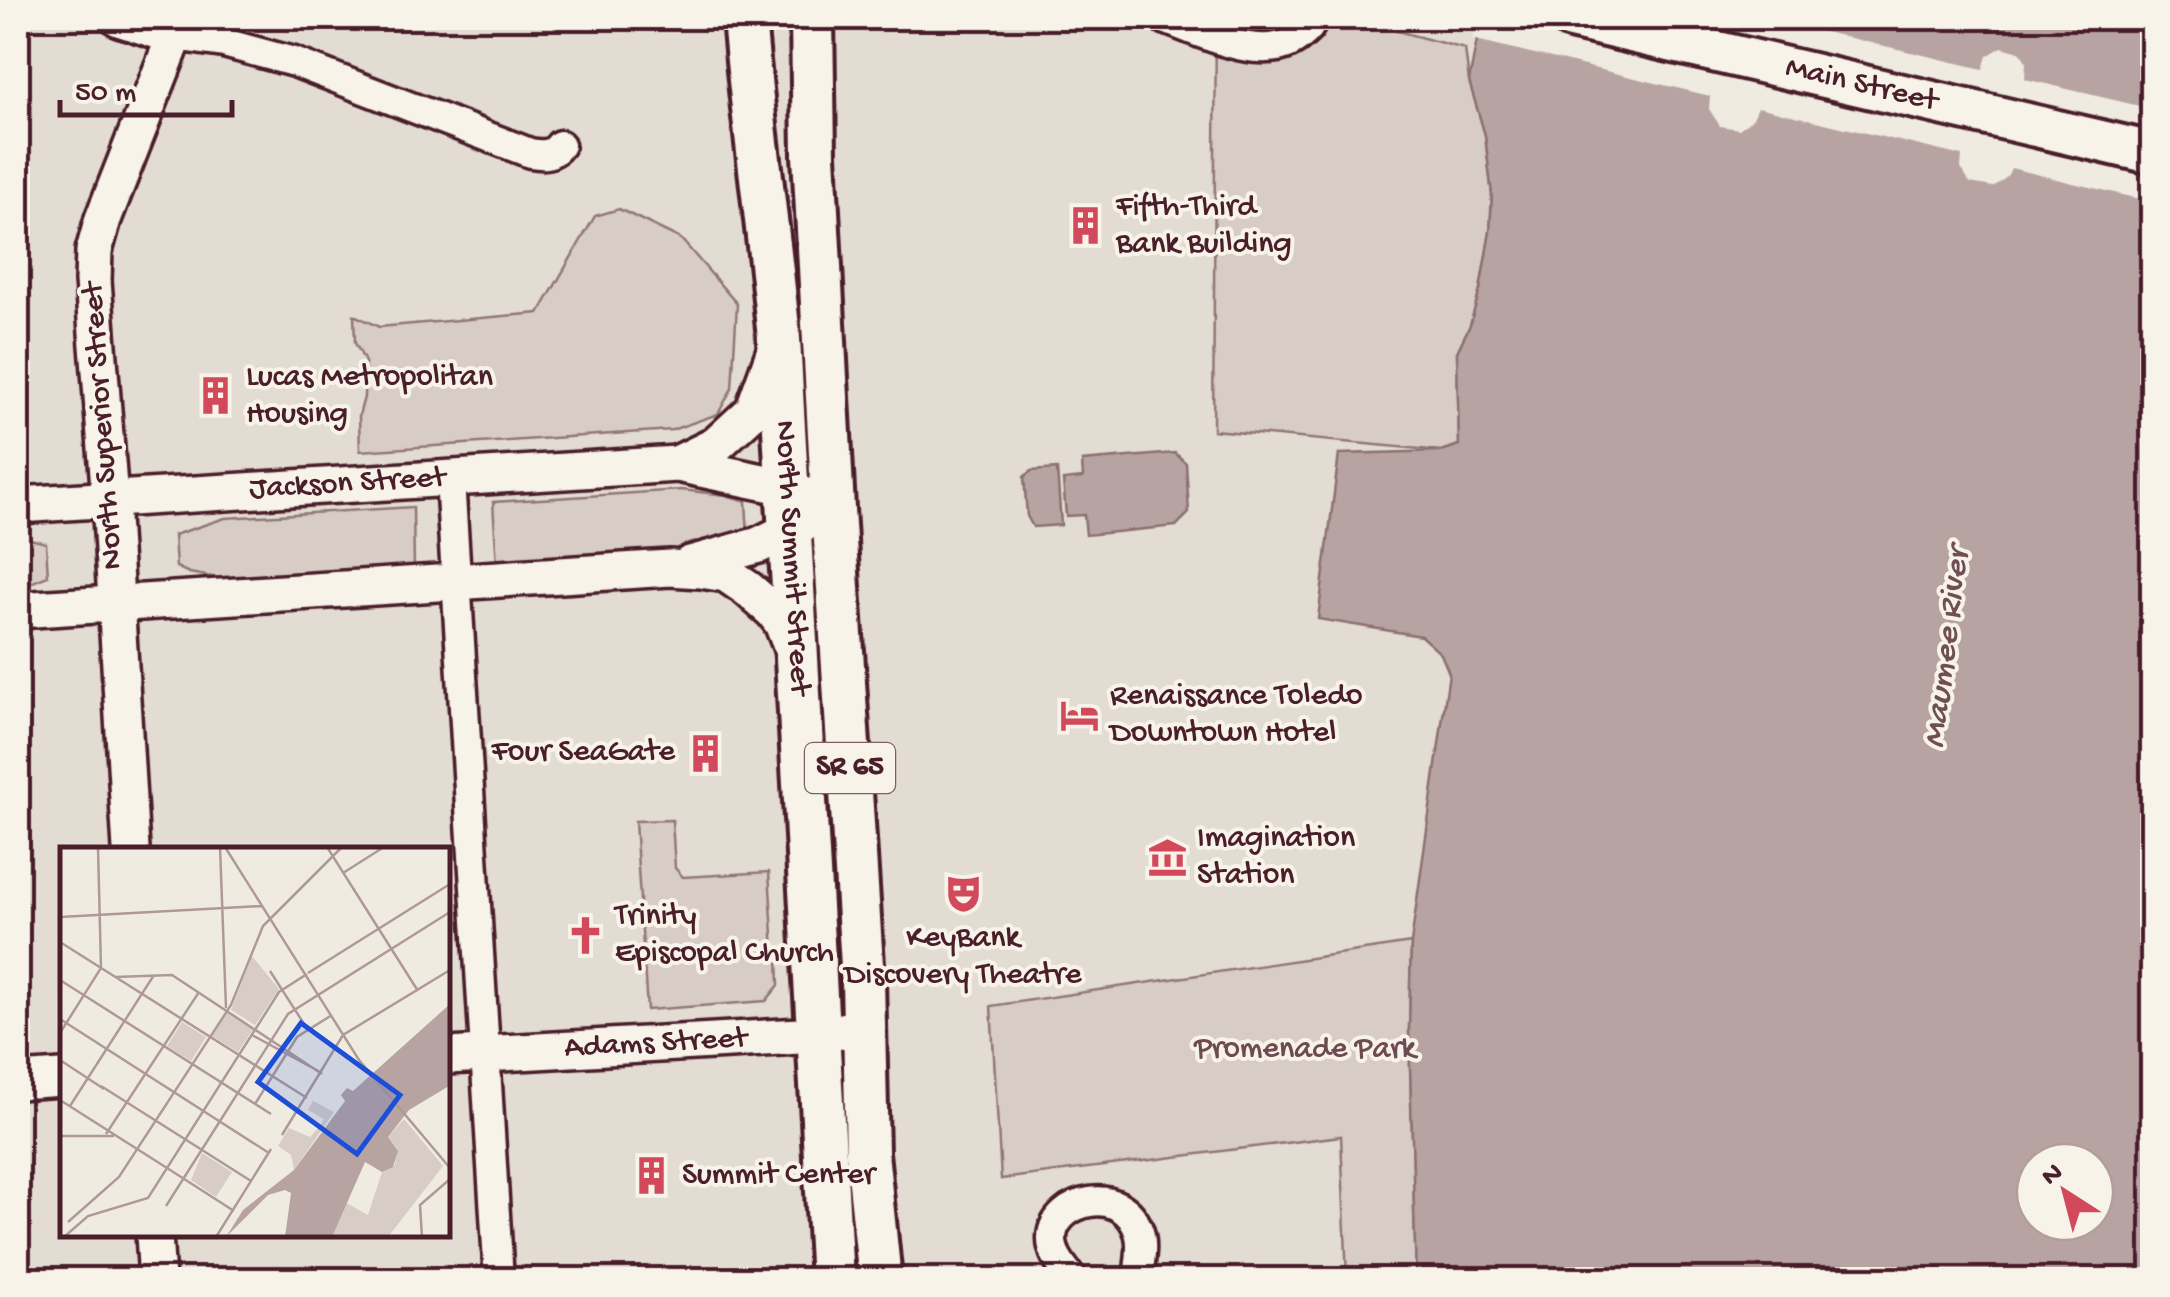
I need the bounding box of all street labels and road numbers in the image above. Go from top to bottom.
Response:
street label: Main Street [1781,49,1944,122]
street label: North Superior Street [75,278,133,571]
street label: North Summit Street [765,419,818,699]
street label: Jackson Street [248,459,449,510]
road number: SR 65 [805,743,895,793]
street label: Adams Street [563,1020,751,1068]

